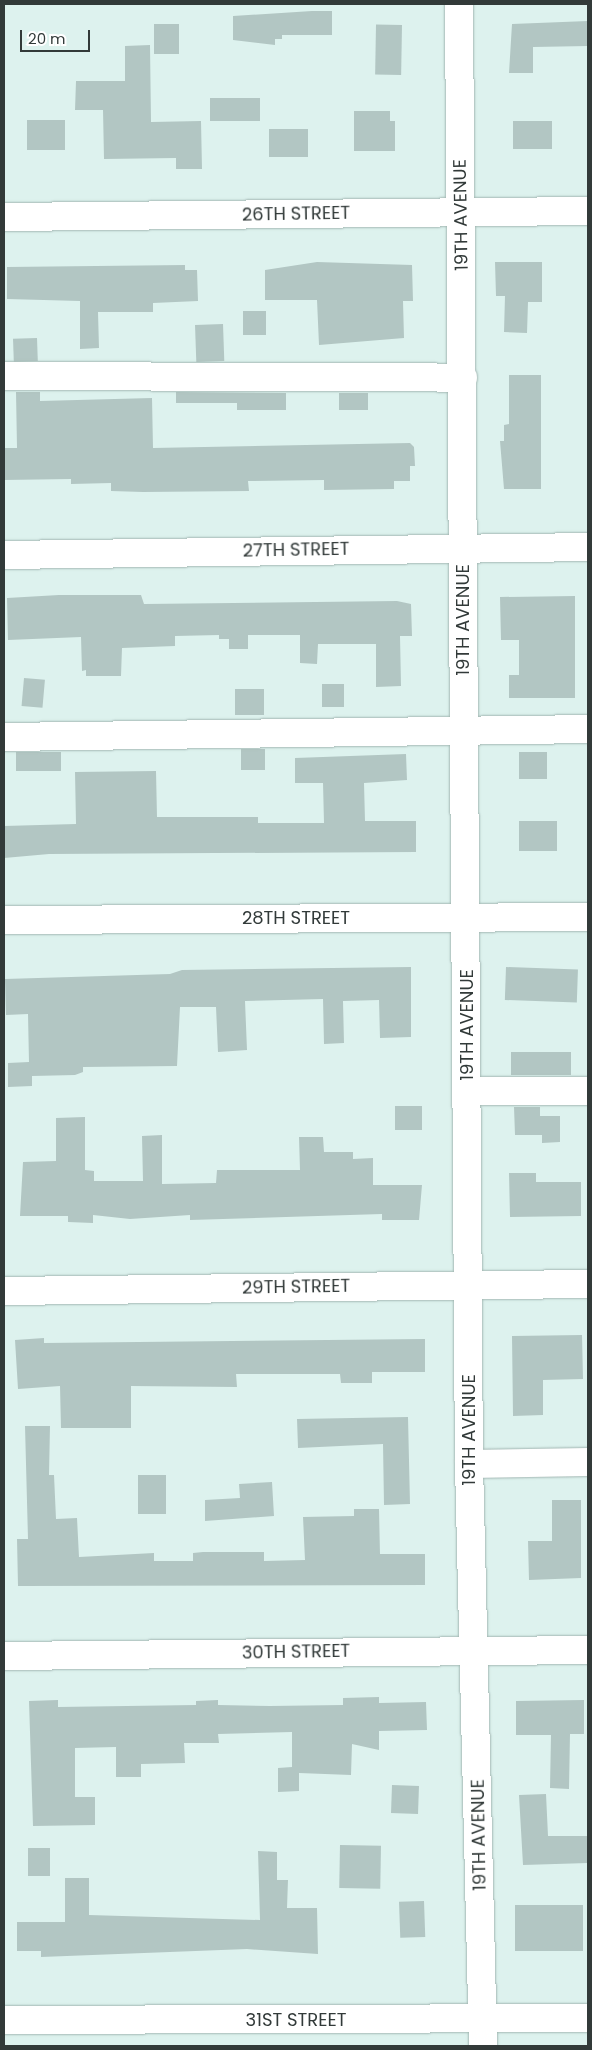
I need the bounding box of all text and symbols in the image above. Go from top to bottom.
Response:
scale bar [22,20,92,52]
text: 20 m [28,28,66,49]
street label: 19TH AVENUE [449,159,473,271]
street label: 26TH STREET [242,202,350,226]
street label: 27TH STREET [243,538,349,562]
street label: 19TH AVENUE [452,564,474,676]
street label: 28TH STREET [242,907,350,929]
street label: 19TH AVENUE [456,969,478,1081]
street label: 29TH STREET [242,1275,350,1299]
street label: 19TH AVENUE [458,1374,480,1486]
street label: 30TH STREET [242,1640,350,1664]
street label: 19TH AVENUE [467,1779,491,1891]
street label: 31ST STREET [246,2009,346,2031]

